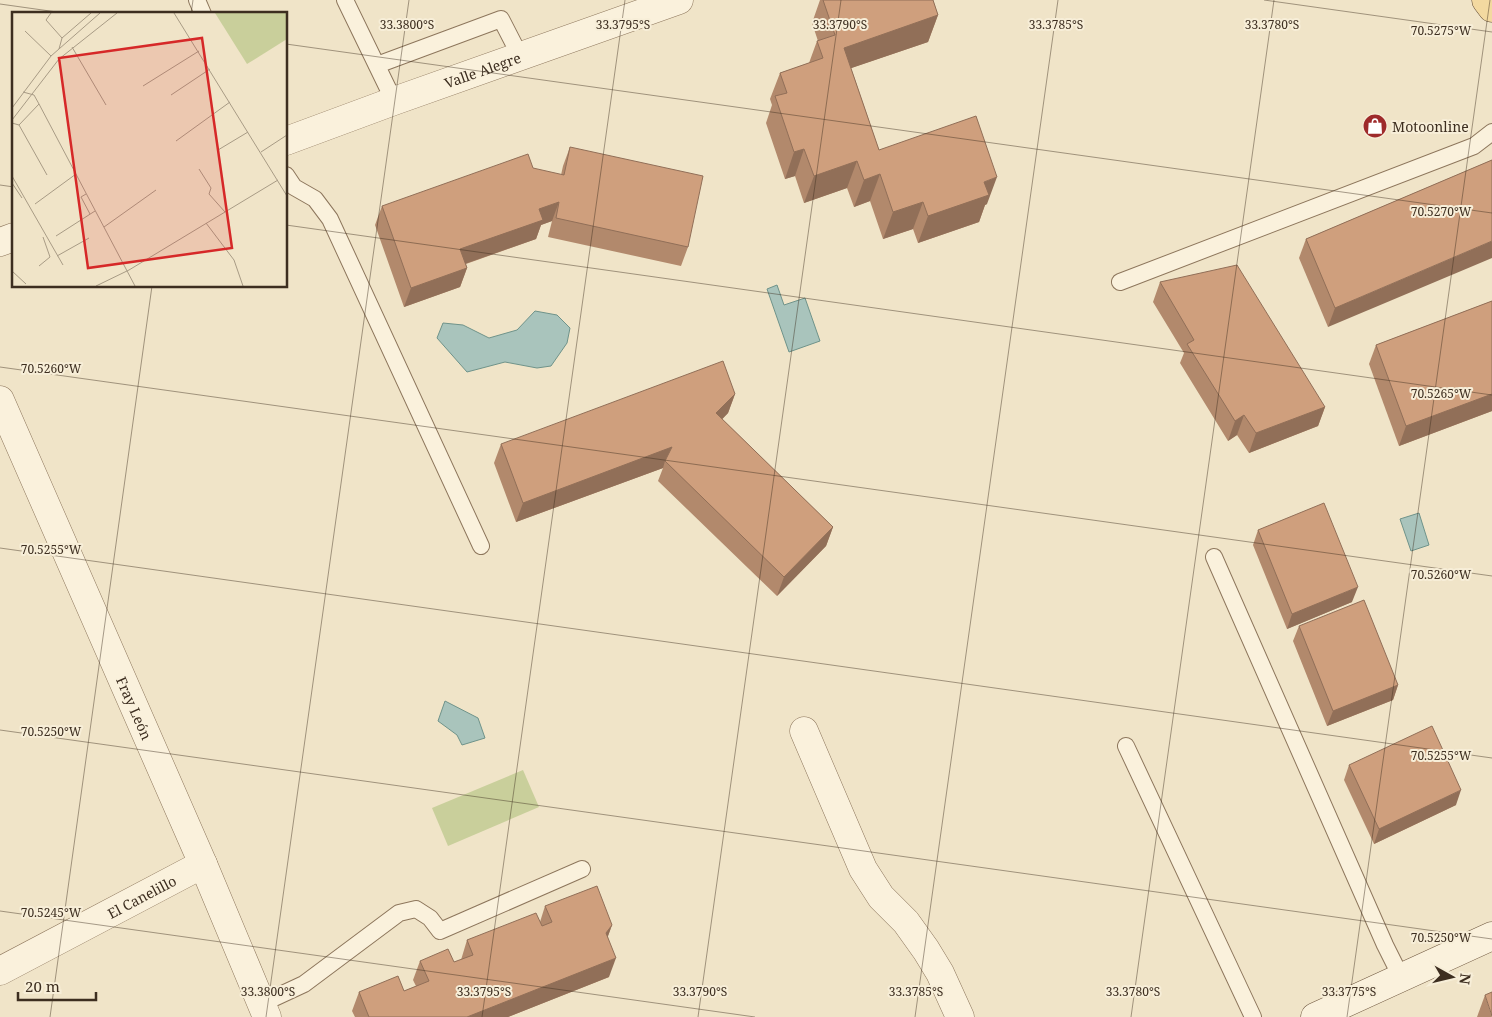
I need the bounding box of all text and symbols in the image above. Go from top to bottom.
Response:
inset map [12,12,288,288]
text: 33.3800°S [380,16,434,33]
text: 33.3795°S [596,16,650,33]
text: 33.3790°S [813,16,867,33]
text: 33.3785°S [1029,16,1083,33]
text: 33.3780°S [1245,16,1299,33]
text: 70.5275°W [1411,22,1472,39]
street label: Valle Alegre [442,47,523,92]
shop icon: Motoonline [1362,113,1388,139]
place label: Motoonline [1392,117,1469,136]
text: 70.5270°W [1411,203,1472,220]
text: 70.5260°W [21,360,82,377]
text: 70.5265°W [1411,385,1472,402]
text: 70.5255°W [21,541,82,558]
text: 70.5260°W [1411,566,1472,583]
street label: Fray León [113,673,157,742]
text: 70.5250°W [21,723,82,740]
text: 70.5255°W [1411,747,1472,764]
street label: El Canelillo [104,870,179,922]
text: 70.5245°W [21,904,82,921]
text: 70.5250°W [1411,929,1472,946]
north arrow [1427,952,1477,1002]
scale bar [18,970,95,1002]
text: N [1455,972,1476,986]
text: 20 m [25,976,60,996]
text: 33.3800°S [241,983,295,1000]
text: 33.3795°S [457,983,511,1000]
text: 33.3790°S [673,983,727,1000]
text: 33.3785°S [889,983,943,1000]
text: 33.3780°S [1106,983,1160,1000]
text: 33.3775°S [1322,983,1376,1000]

